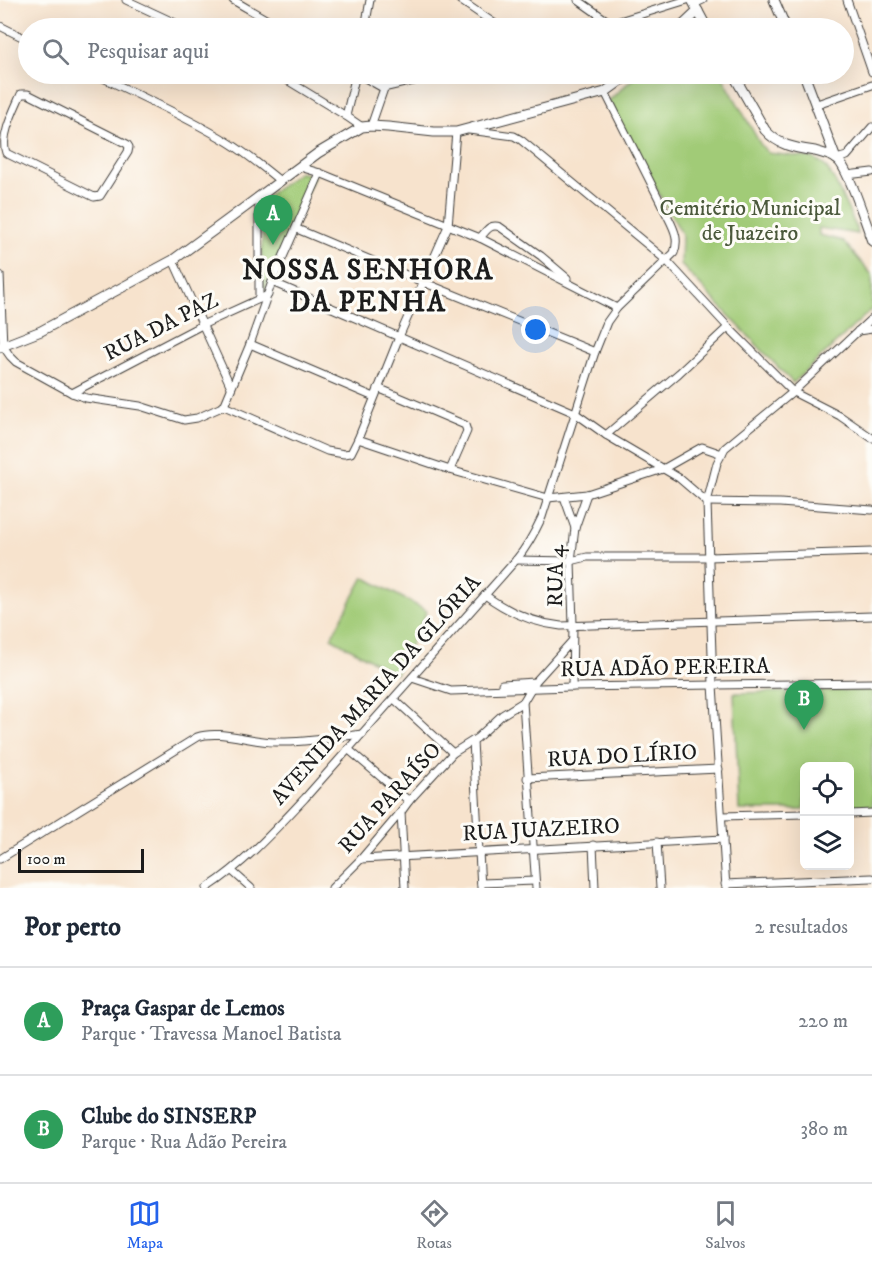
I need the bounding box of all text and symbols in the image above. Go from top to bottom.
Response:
search box [18,18,854,84]
icon: search [39,35,72,68]
text: Pesquisar aqui [87,38,209,65]
park label: Cemitério Municipal de Juazeiro [660,195,841,247]
pin: A [254,196,292,245]
district label: NOSSA SENHORA DA PENHA [242,253,494,320]
street label: RUA DA PAZ [99,287,223,367]
your location [521,315,550,344]
street label: RUA 4 [542,543,570,607]
street label: AVENIDA MARIA DA GLÓRIA [265,568,487,811]
street label: RUA ADÃO PEREIRA [560,652,771,683]
pin: B [784,680,824,730]
street label: RUA PARAÍSO [332,736,447,859]
street label: RUA DO LÍRIO [546,738,698,773]
map controls [800,762,854,870]
button: locate [800,762,854,816]
street label: RUA JUAZEIRO [462,812,620,848]
button: layers [800,816,854,870]
scale bar [18,846,144,874]
text: 100 m [27,849,66,869]
text: Por perto [24,911,121,944]
text: 2 resultados [755,915,848,940]
text: Praça Gaspar de Lemos [81,995,284,1022]
text: A [37,1009,50,1034]
text: 220 m [798,1009,848,1034]
text: Parque · Travessa Manoel Batista [81,1022,342,1047]
text: Clube do SINSERP [81,1103,256,1130]
text: B [37,1117,50,1142]
text: 380 m [800,1117,848,1142]
text: Parque · Rua Adão Pereira [81,1130,287,1155]
tab: Mapa [127,1197,163,1253]
tab: Rotas [416,1197,452,1253]
tab: Salvos [705,1197,745,1253]

